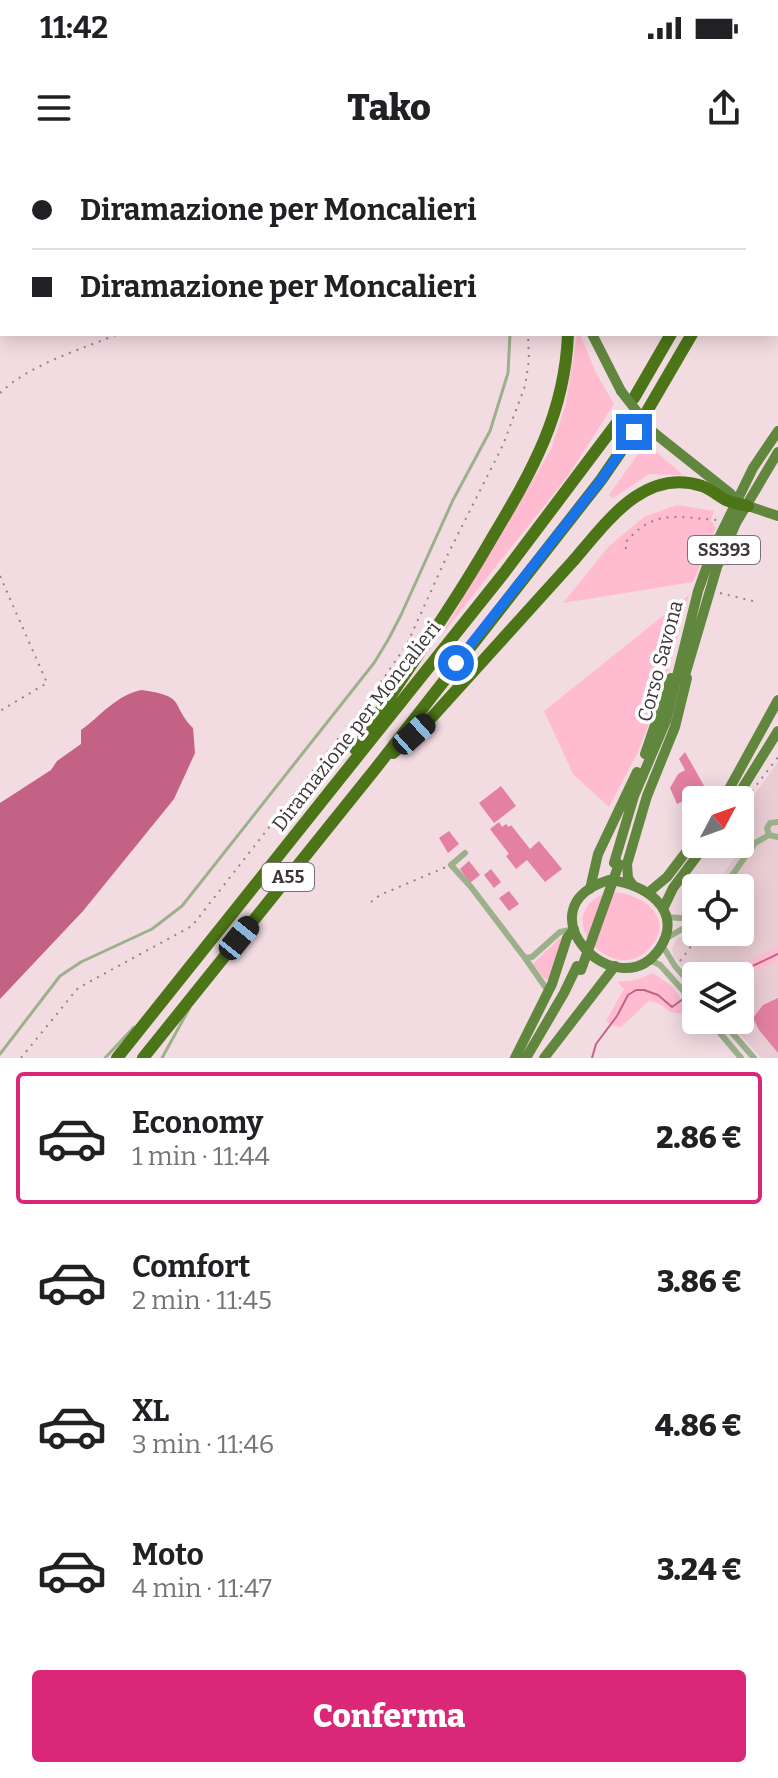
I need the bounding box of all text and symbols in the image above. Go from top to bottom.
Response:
text: 11:42 [40,10,108,46]
icon: menu [32,86,76,130]
text: Tako [347,86,431,130]
icon: share [702,86,746,130]
text: Diramazione per Moncalieri [80,192,477,228]
text: Diramazione per Moncalieri [80,269,477,305]
route end [616,414,652,450]
road number: SS393 [688,536,760,564]
street label: Corso Savona [632,598,688,724]
street label: Diramazione per Moncalieri [267,616,445,836]
route start [438,645,474,681]
car [388,709,440,759]
north arrow [682,786,754,858]
map controls [682,786,754,1034]
road number: A55 [262,863,314,891]
button: locate [682,874,754,946]
car [215,912,263,964]
button: layers [682,962,754,1034]
icon: car [36,1102,108,1174]
text: Economy [132,1105,263,1141]
text: 2.86 € [656,1120,742,1156]
text: 1 min · 11:44 [132,1141,270,1172]
icon: car [36,1246,108,1318]
text: Comfort [132,1249,250,1285]
text: 3.86 € [657,1264,742,1300]
text: 2 min · 11:45 [132,1285,272,1316]
icon: car [36,1390,108,1462]
text: XL [132,1393,169,1429]
text: 4.86 € [655,1408,742,1444]
text: 3 min · 11:46 [132,1429,274,1460]
icon: car [36,1534,108,1606]
text: Moto [132,1537,204,1573]
text: 3.24 € [657,1552,742,1588]
text: 4 min · 11:47 [132,1573,272,1604]
button: Conferma [32,1670,746,1762]

